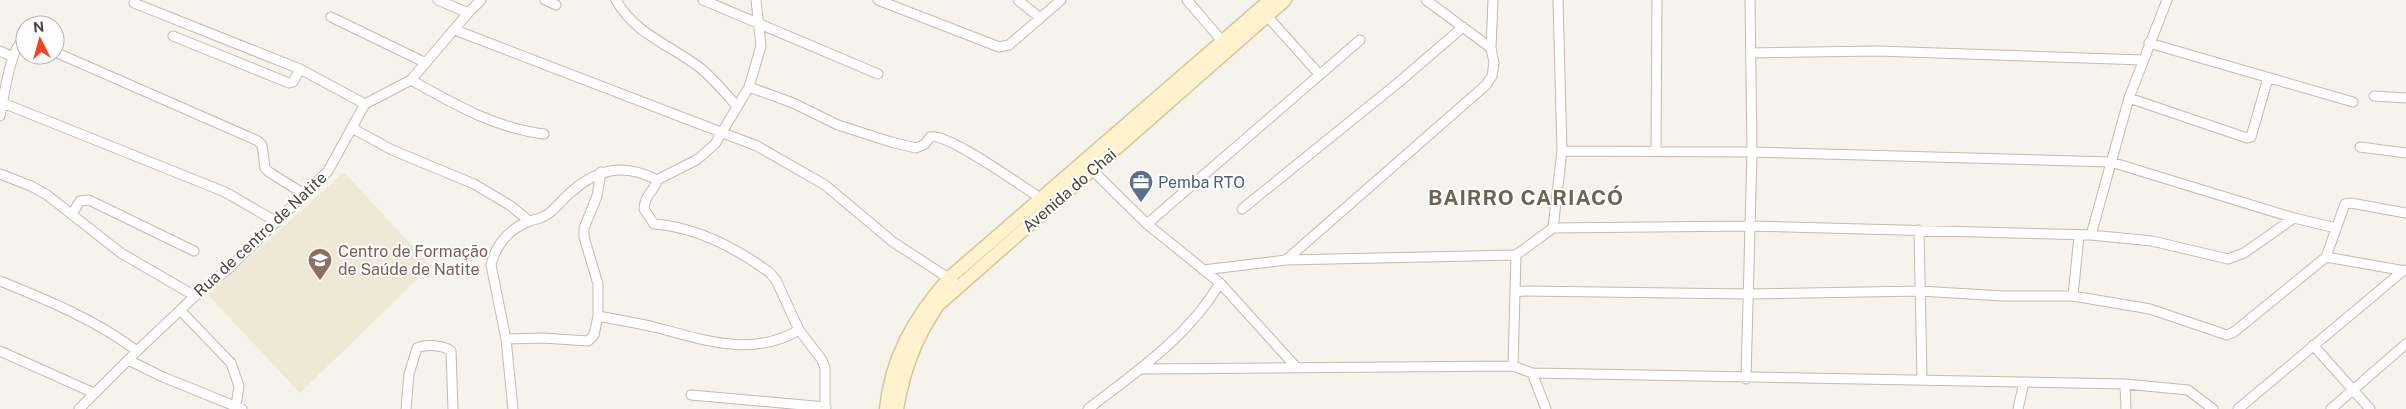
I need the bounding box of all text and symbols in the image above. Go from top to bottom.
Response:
north arrow [15,15,65,65]
text: N [32,19,45,36]
street label: Avenida do Chai [1019,144,1120,236]
street label: Rua de centro de Natite [190,168,331,301]
office icon: Pemba RTO [1128,169,1154,203]
place label: Pemba RTO [1158,173,1245,192]
district label: BAIRRO CARIACÓ [1428,185,1624,210]
place label: Centro de Formação de Saúde de Natite [338,242,488,279]
school or university icon: Centro de Formação de Saúde de Natite [307,247,333,281]

